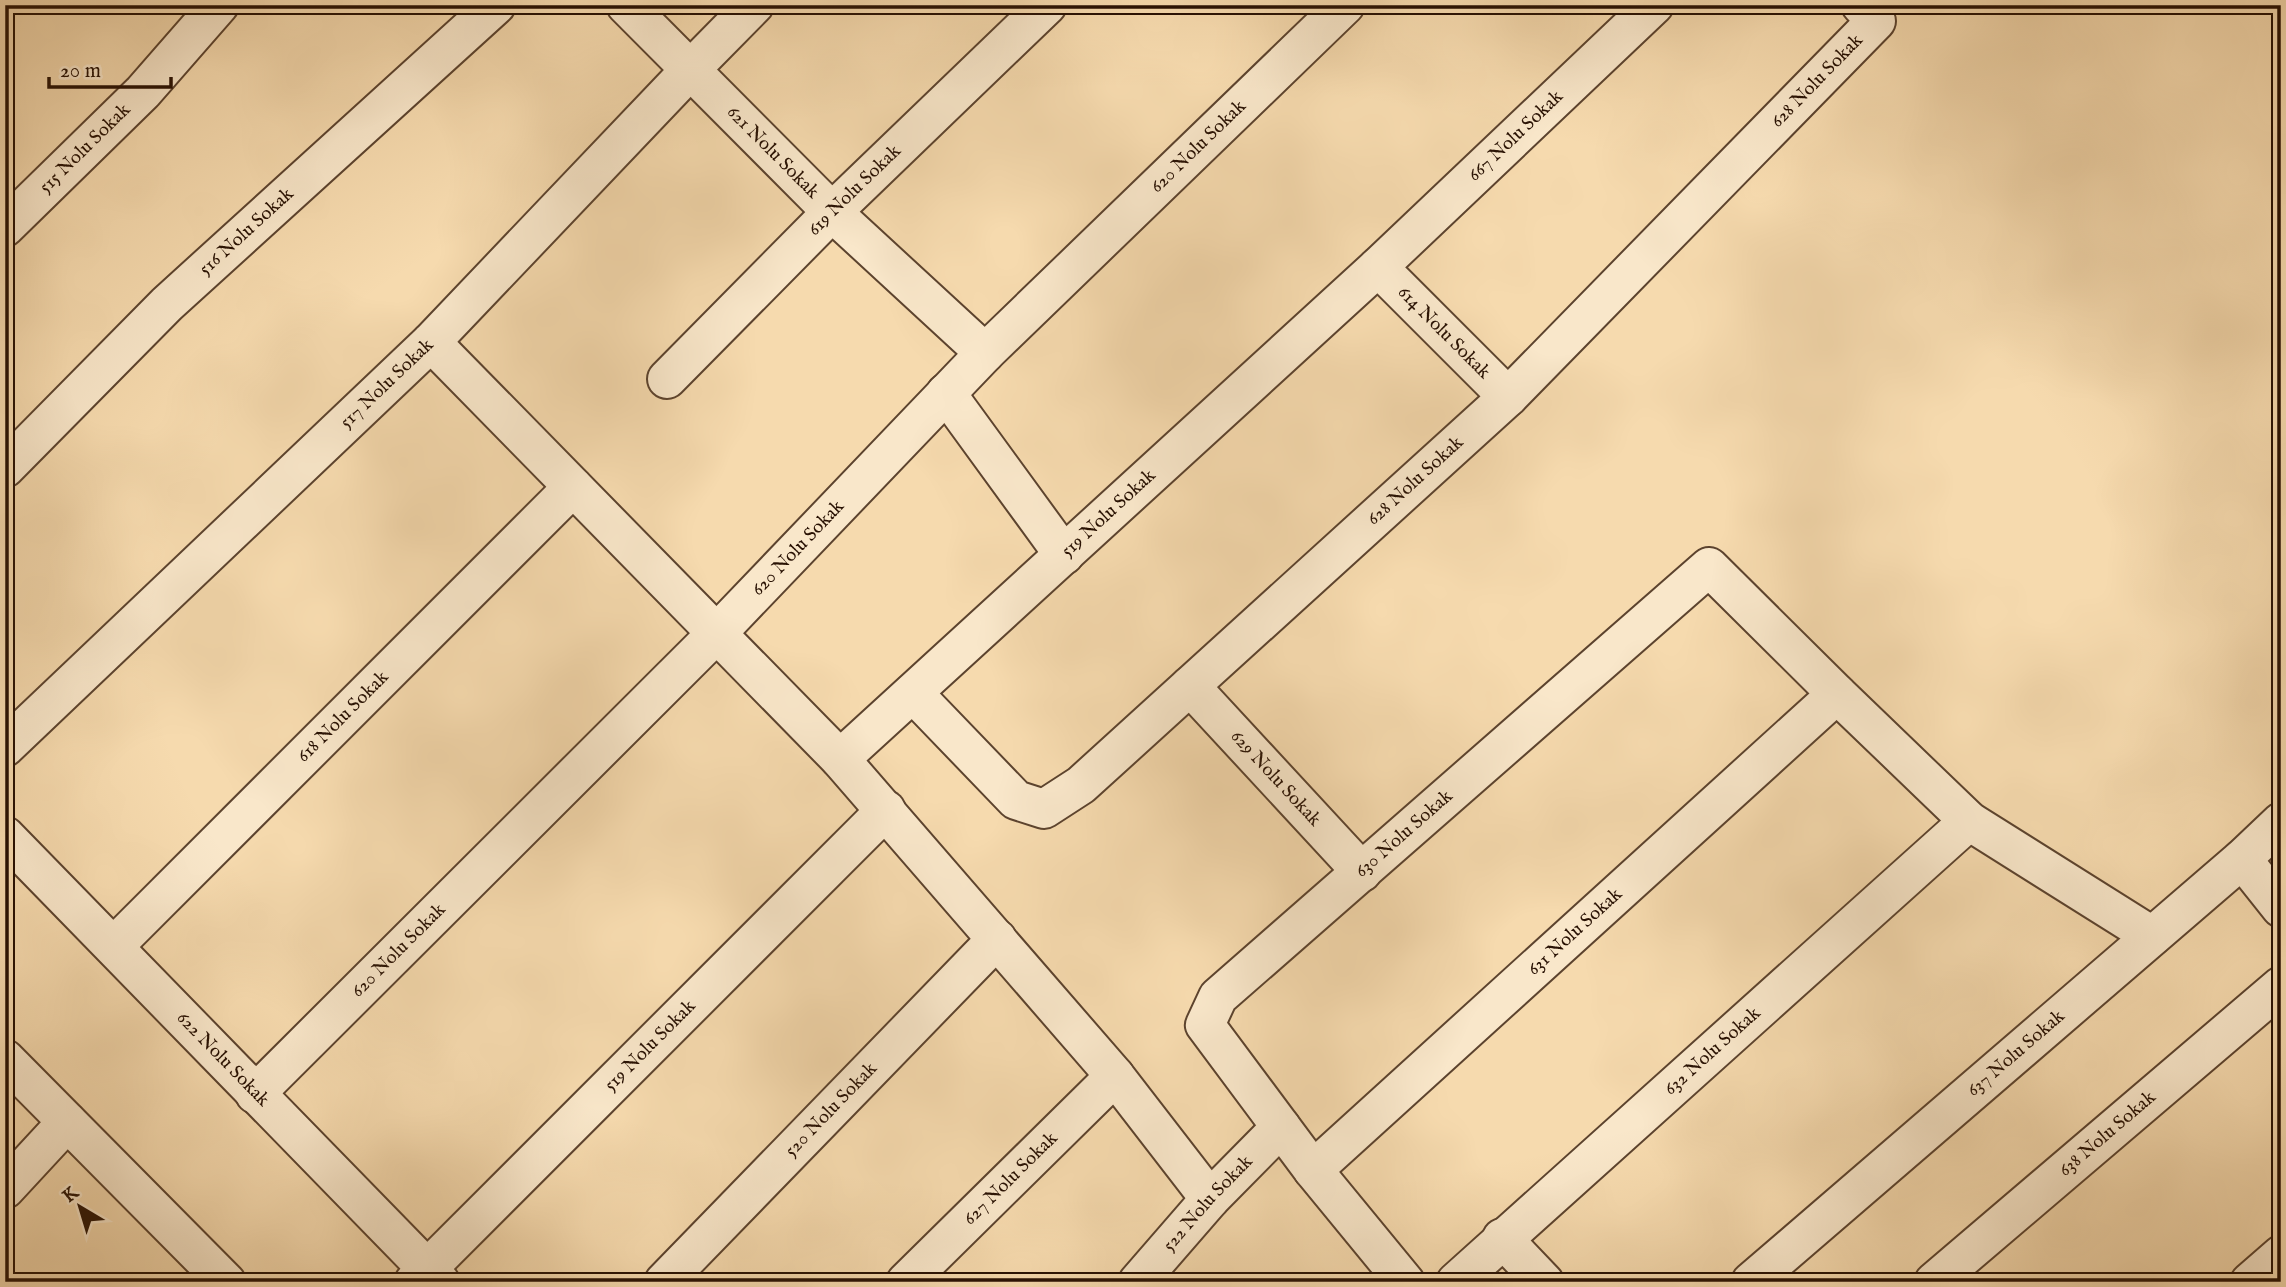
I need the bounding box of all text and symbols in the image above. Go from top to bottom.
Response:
street label: 628 Nolu Sokak [1766,28,1869,133]
scale bar [49,46,172,90]
text: 20 m [60,58,101,85]
street label: 667 Nolu Sokak [1463,85,1569,187]
street label: 620 Nolu Sokak [1145,94,1252,199]
street label: 515 Nolu Sokak [34,98,136,199]
street label: 621 Nolu Sokak [721,101,825,205]
street label: 619 Nolu Sokak [803,139,907,241]
street label: 516 Nolu Sokak [194,182,300,281]
street label: 614 Nolu Sokak [1392,281,1496,385]
street label: 517 Nolu Sokak [335,333,440,434]
street label: 628 Nolu Sokak [1362,431,1469,531]
street label: 519 Nolu Sokak [1056,463,1162,563]
street label: 620 Nolu Sokak [747,495,850,601]
street label: 618 Nolu Sokak [292,665,395,768]
street label: 629 Nolu Sokak [1225,725,1327,832]
street label: 630 Nolu Sokak [1350,784,1459,883]
street label: 631 Nolu Sokak [1523,882,1628,981]
street label: 620 Nolu Sokak [346,898,452,1003]
street label: 519 Nolu Sokak [599,994,702,1097]
street label: 632 Nolu Sokak [1659,1001,1767,1101]
street label: 637 Nolu Sokak [1962,1004,2071,1102]
street label: 622 Nolu Sokak [171,1007,275,1113]
street label: 520 Nolu Sokak [780,1057,883,1162]
street label: 638 Nolu Sokak [2054,1085,2162,1182]
street label: 627 Nolu Sokak [958,1126,1064,1231]
street label: 522 Nolu Sokak [1158,1150,1259,1257]
north arrow [46,1172,116,1242]
text: K [58,1181,85,1209]

